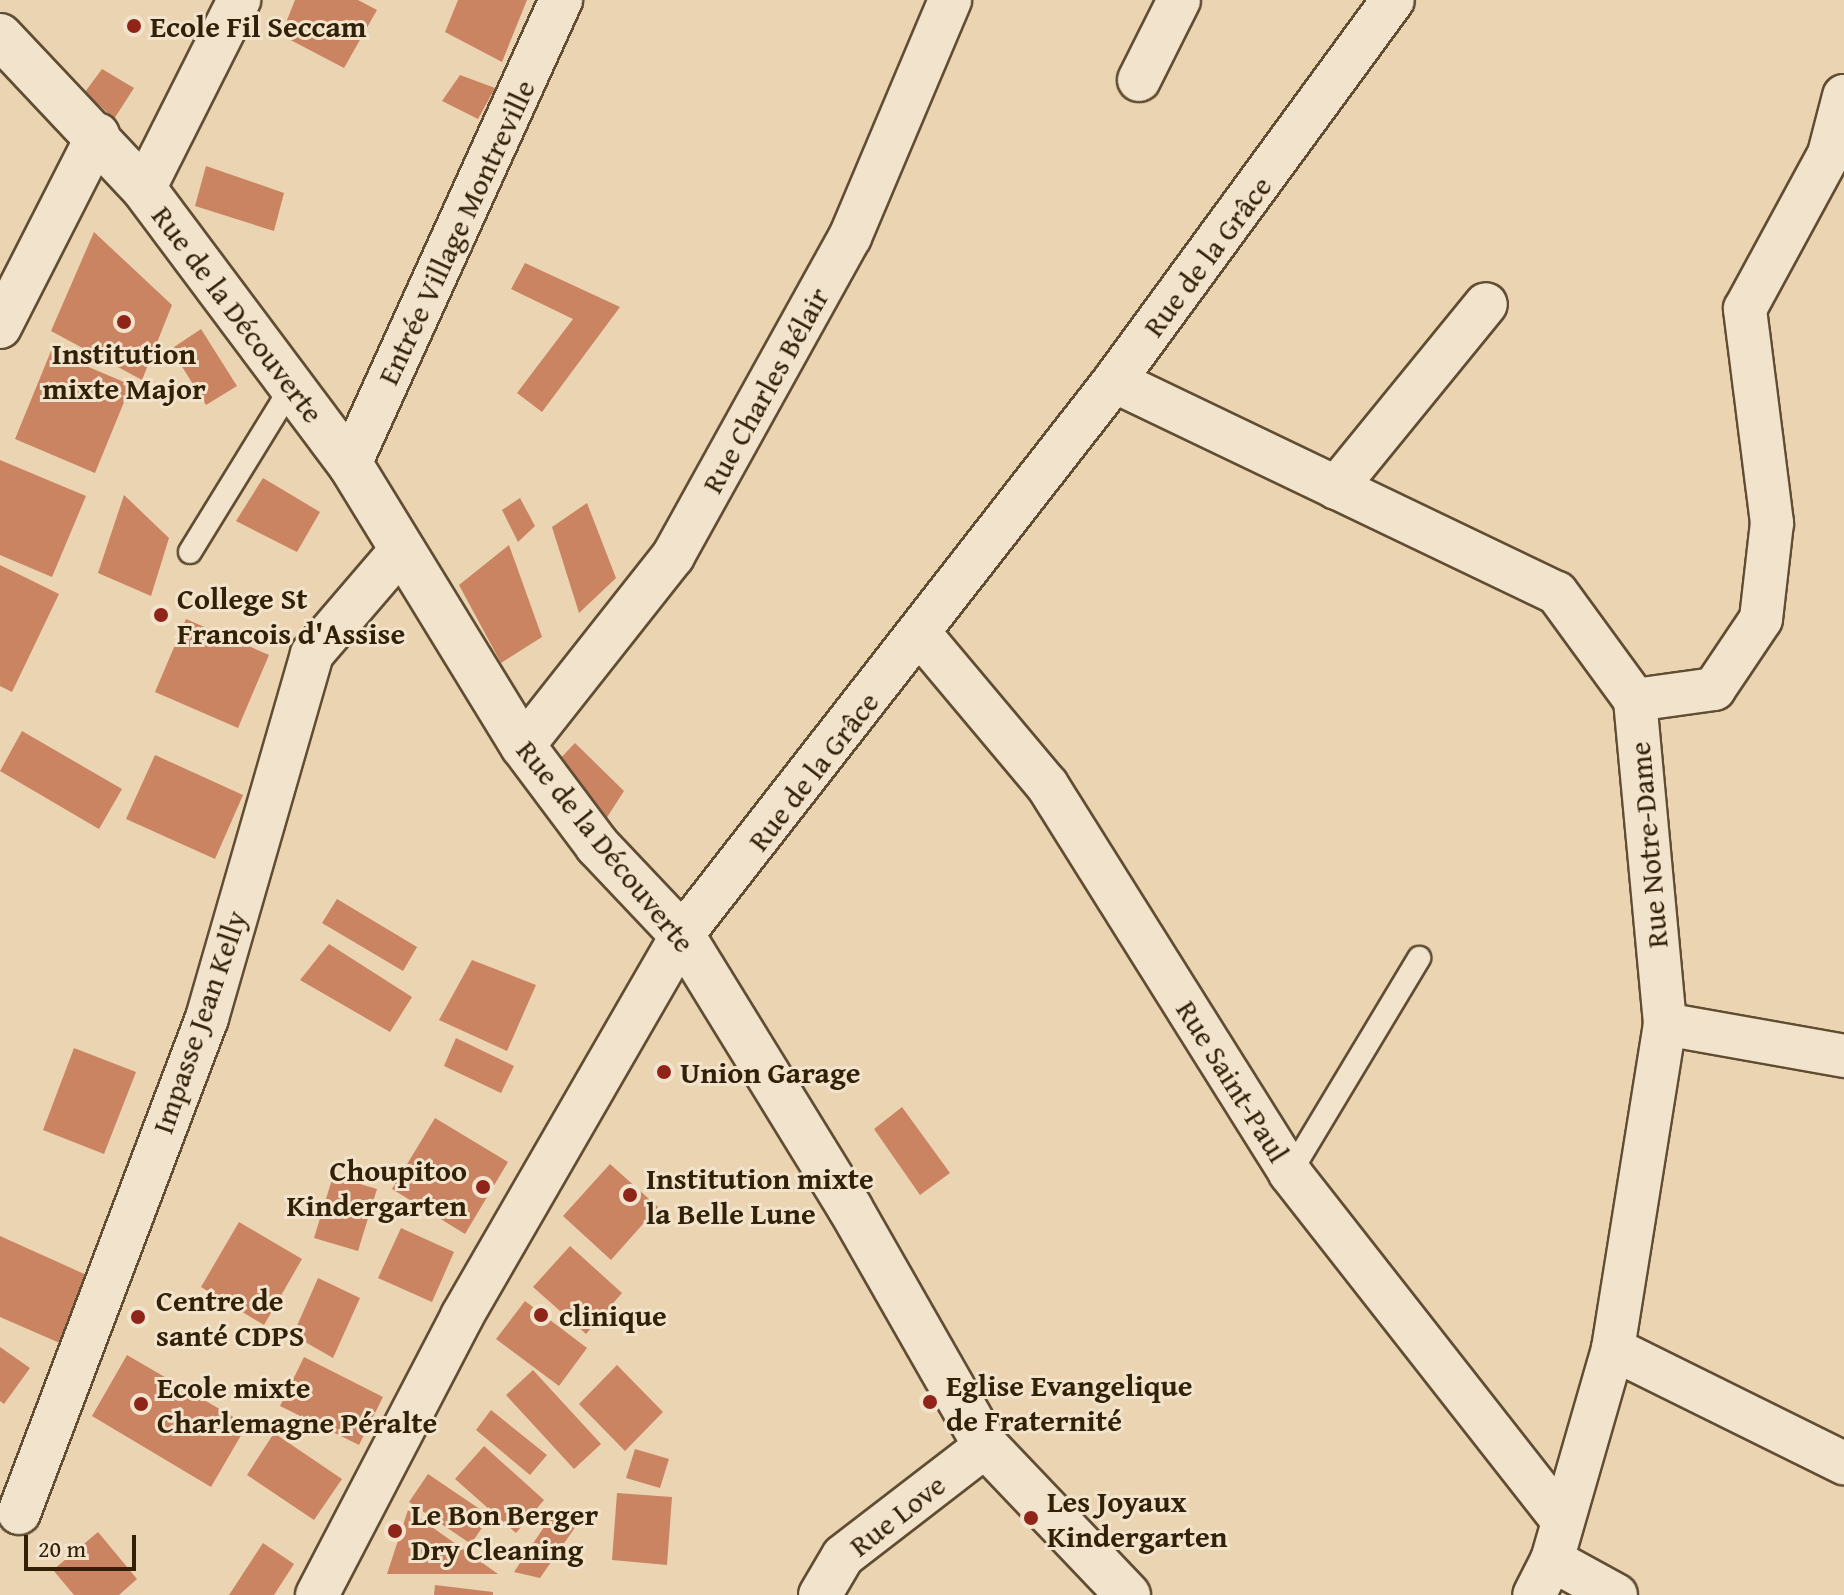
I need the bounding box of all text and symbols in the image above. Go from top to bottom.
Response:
place label: Ecole Fil Seccam [150,8,366,44]
marker: Ecole Fil Seccam [125,17,143,35]
street label: Entrée Village Montreville [370,74,542,390]
street label: Rue de la Grâce [1135,169,1279,343]
street label: Rue de la Découverte [145,198,331,430]
street label: Rue Charles Bélair [694,281,836,499]
marker: Institution mixte Major [115,313,133,331]
place label: Institution mixte Major [42,335,206,406]
place label: College St Francois d'Assise [177,580,405,650]
marker: College St Francois d'Assise [152,606,170,624]
street label: Rue de la Grâce [740,684,886,858]
street label: Rue de la Découverte [509,733,703,959]
street label: Rue Notre-Dame [1621,740,1675,950]
street label: Impasse Jean Kelly [144,906,254,1138]
street label: Rue Saint-Paul [1169,993,1297,1169]
place label: Union Garage [680,1054,861,1090]
marker: Union Garage [655,1063,673,1081]
place label: Choupitoo Kindergarten [287,1152,467,1222]
place label: Institution mixte la Belle Lune [646,1160,874,1230]
marker: Choupitoo Kindergarten [474,1178,492,1196]
marker: Institution mixte la Belle Lune [621,1186,639,1204]
place label: Centre de santé CDPS [156,1282,304,1352]
place label: clinique [559,1297,667,1333]
marker: clinique [530,1304,552,1326]
marker: Centre de santé CDPS [127,1306,149,1328]
place label: Eglise Evangelique de Fraternité [946,1367,1193,1438]
place label: Ecole mixte Charlemagne Péralte [157,1369,437,1440]
marker: Eglise Evangelique de Fraternité [921,1393,939,1411]
marker: Ecole mixte Charlemagne Péralte [132,1395,150,1413]
street label: Rue Love [842,1466,952,1564]
place label: Les Joyaux Kindergarten [1047,1483,1227,1554]
place label: Le Bon Berger Dry Cleaning [411,1496,598,1566]
marker: Les Joyaux Kindergarten [1022,1509,1040,1527]
scale bar [28,1519,140,1569]
marker: Le Bon Berger Dry Cleaning [386,1522,404,1540]
text: 20 m [38,1531,86,1566]

